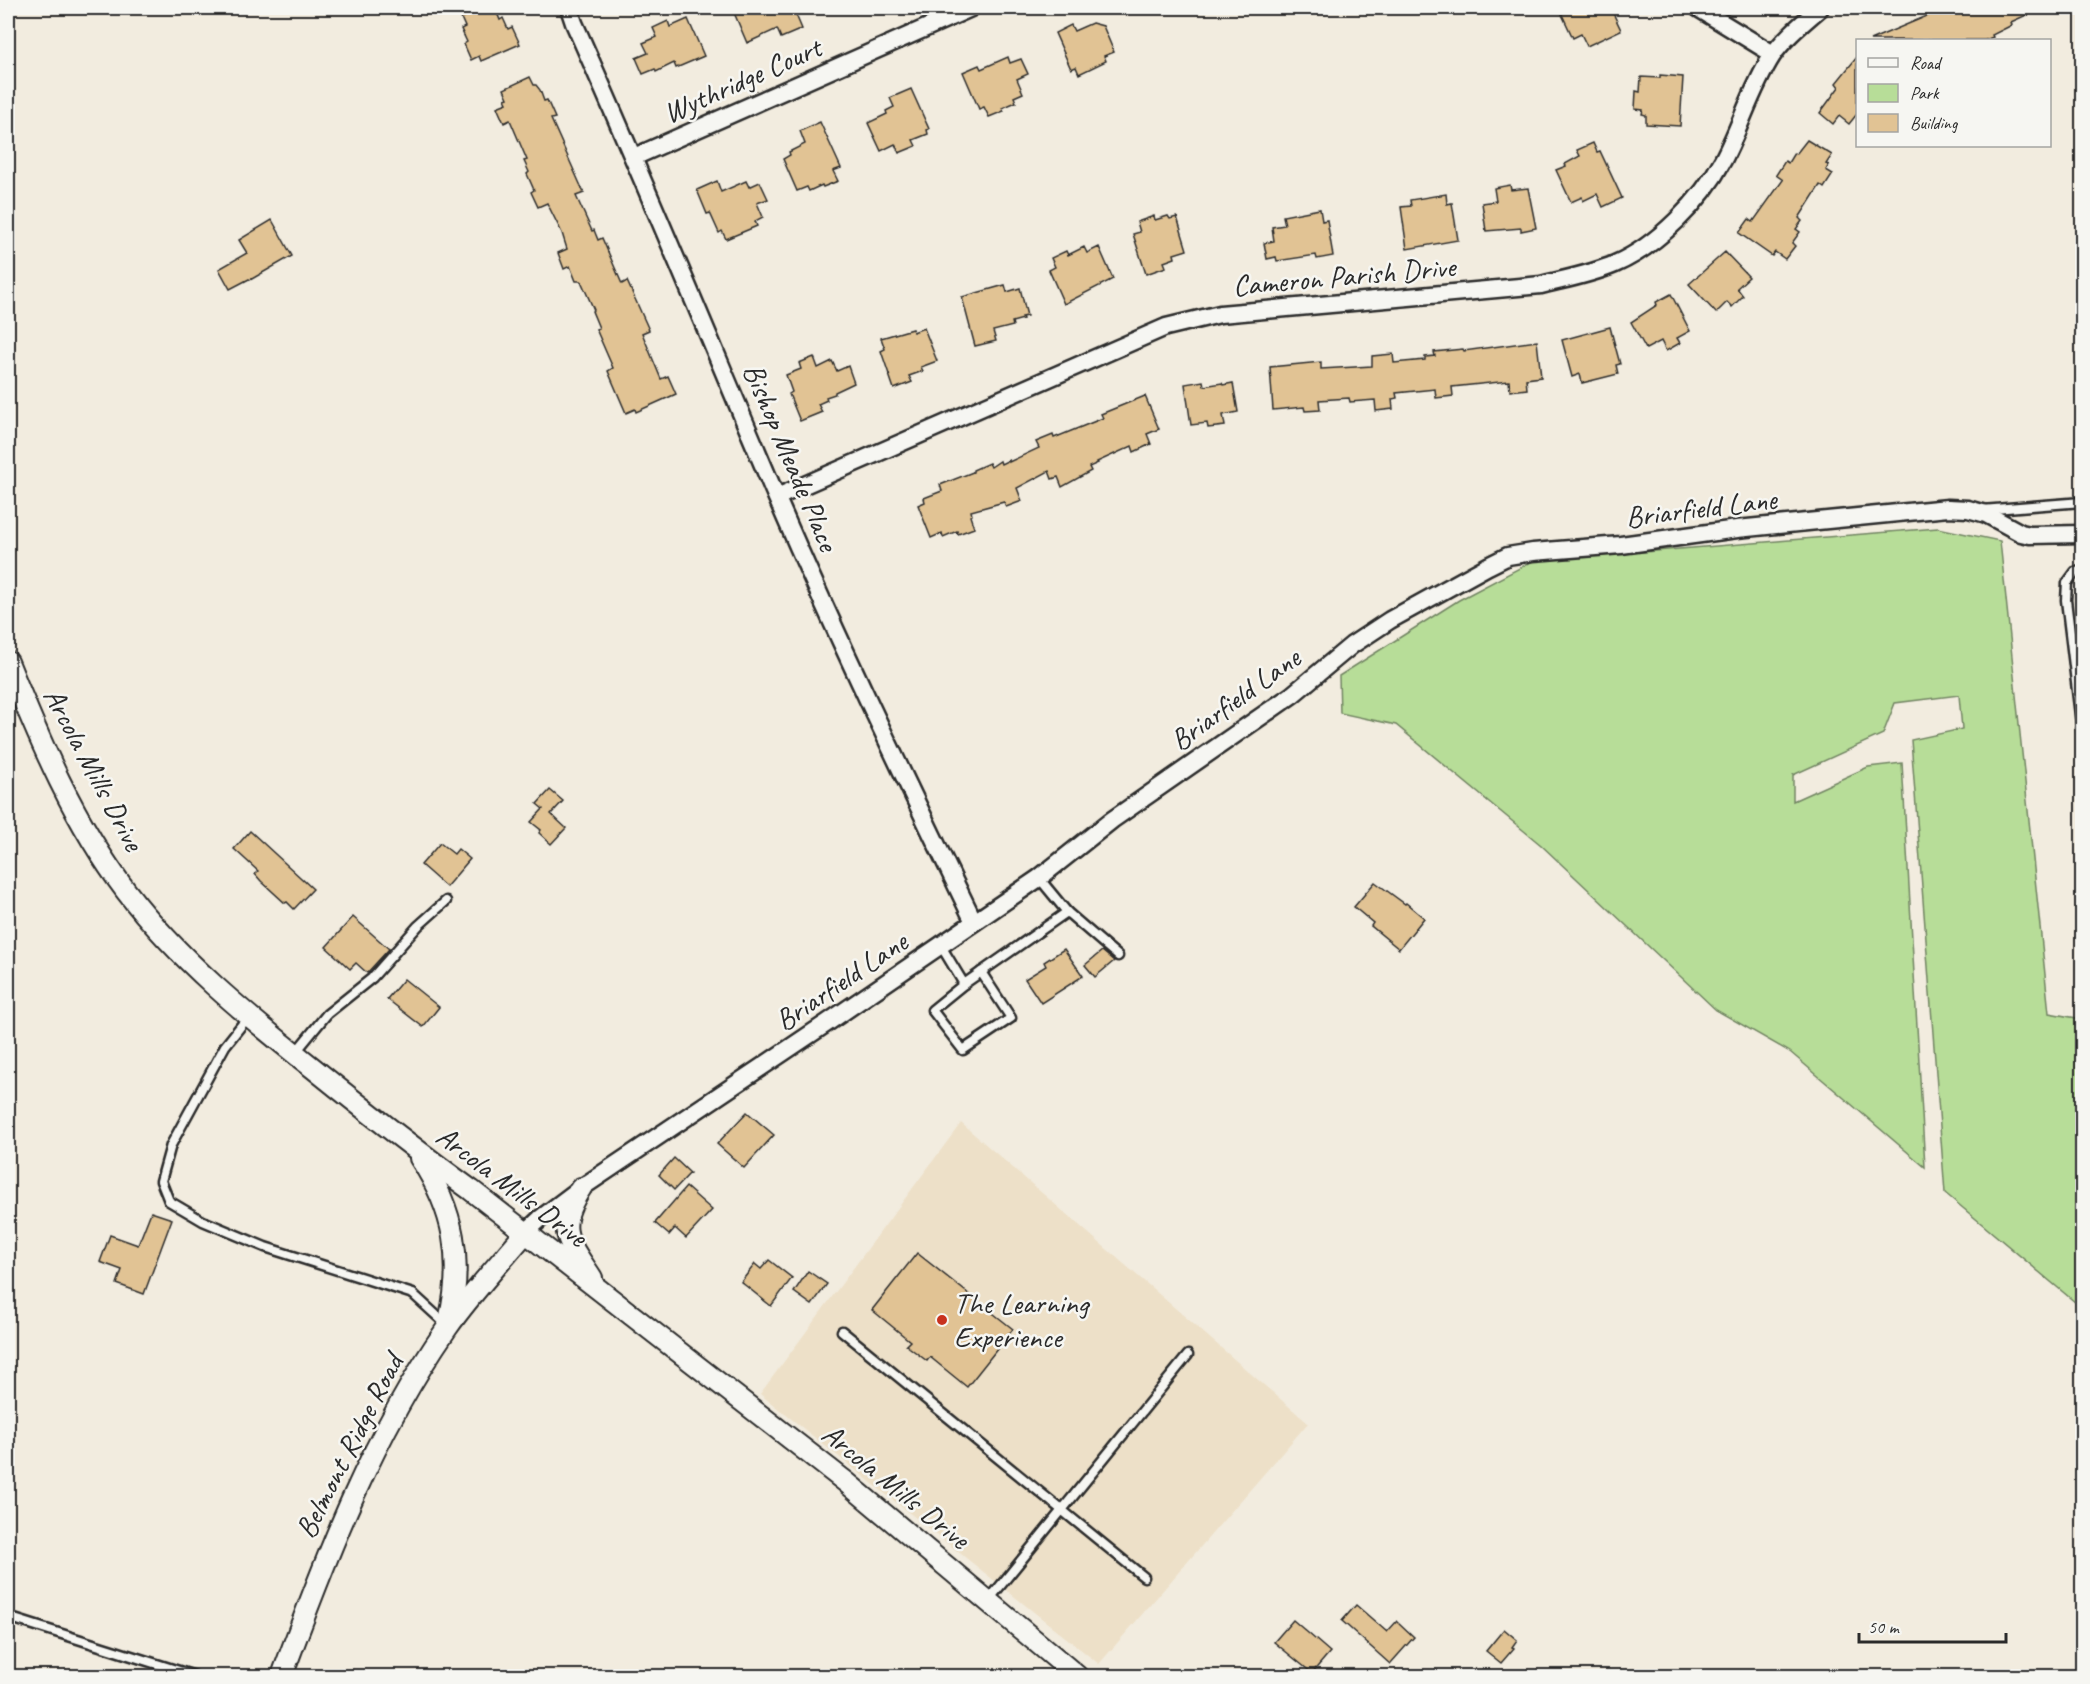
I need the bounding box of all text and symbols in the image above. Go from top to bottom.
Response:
street label: Wythridge Court [657,27,830,132]
legend [1856,39,2051,147]
text: Road [1910,52,1943,74]
text: Park [1910,82,1940,104]
text: Building [1910,112,1959,134]
street label: Cameron Parish Drive [1231,247,1459,305]
street label: Bishop Meade Place [734,357,848,559]
street label: Briarfield Lane [1623,480,1781,536]
street label: Briarfield Lane [1162,638,1309,759]
street label: Arcola Mills Drive [35,681,154,859]
street label: Briarfield Lane [767,922,916,1039]
street label: Arcola Mills Drive [429,1117,597,1257]
place label: The Learning Experience [954,1284,1091,1356]
marker: The Learning Experience [935,1313,949,1327]
street label: Belmont Ridge Road [286,1344,413,1544]
street label: Arcola Mills Drive [814,1415,979,1559]
scale bar [1859,1606,2006,1644]
text: 50 m [1868,1616,1901,1638]

